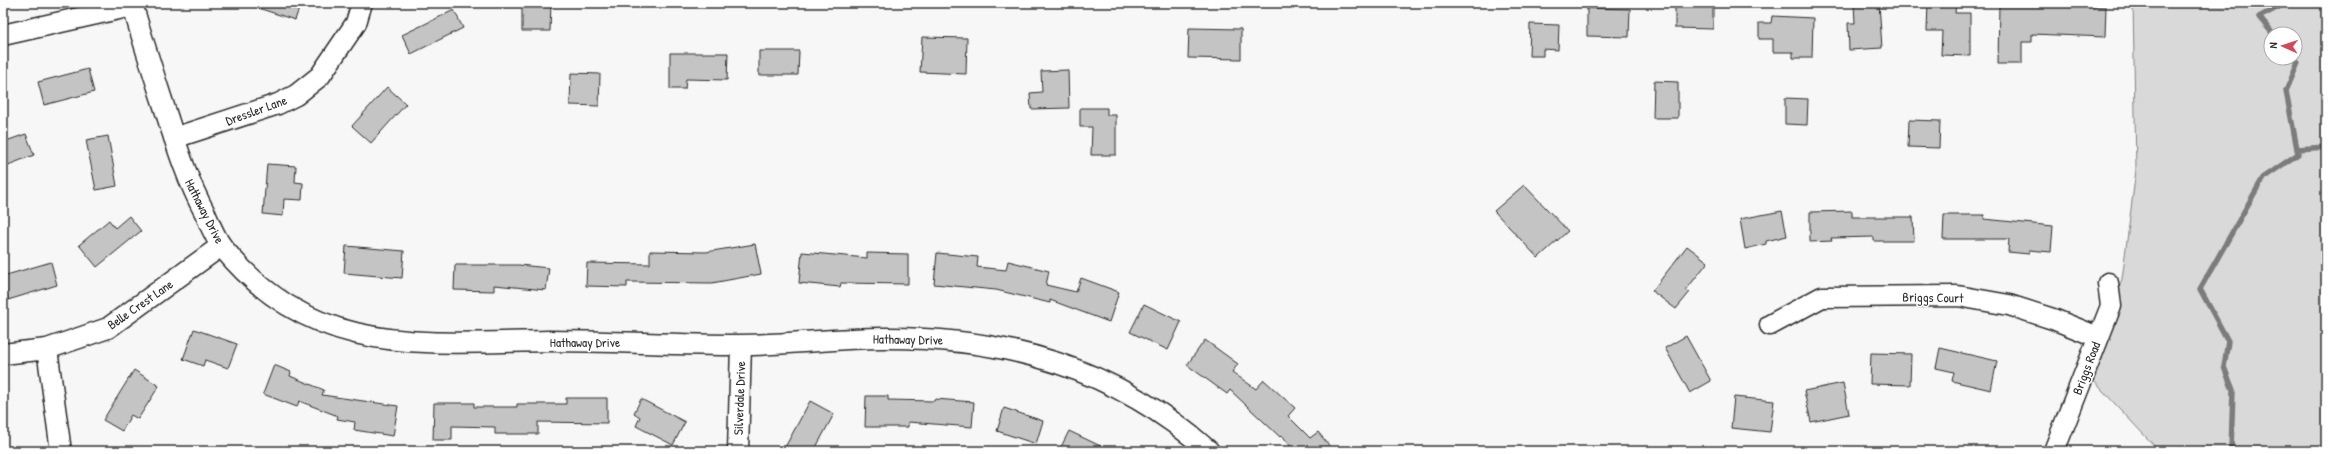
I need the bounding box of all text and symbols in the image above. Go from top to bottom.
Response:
north arrow [2263,26,2303,66]
text: N [2266,42,2280,49]
street label: Dressler Lane [223,91,289,129]
street label: Hathaway Drive [181,176,229,246]
street label: Belle Crest Lane [104,275,176,333]
street label: Briggs Court [1902,287,1964,307]
street label: Hathaway Drive [873,329,943,349]
street label: Hathaway Drive [550,333,620,351]
street label: Briggs Road [2068,339,2104,397]
street label: Silverdale Drive [729,361,749,435]

